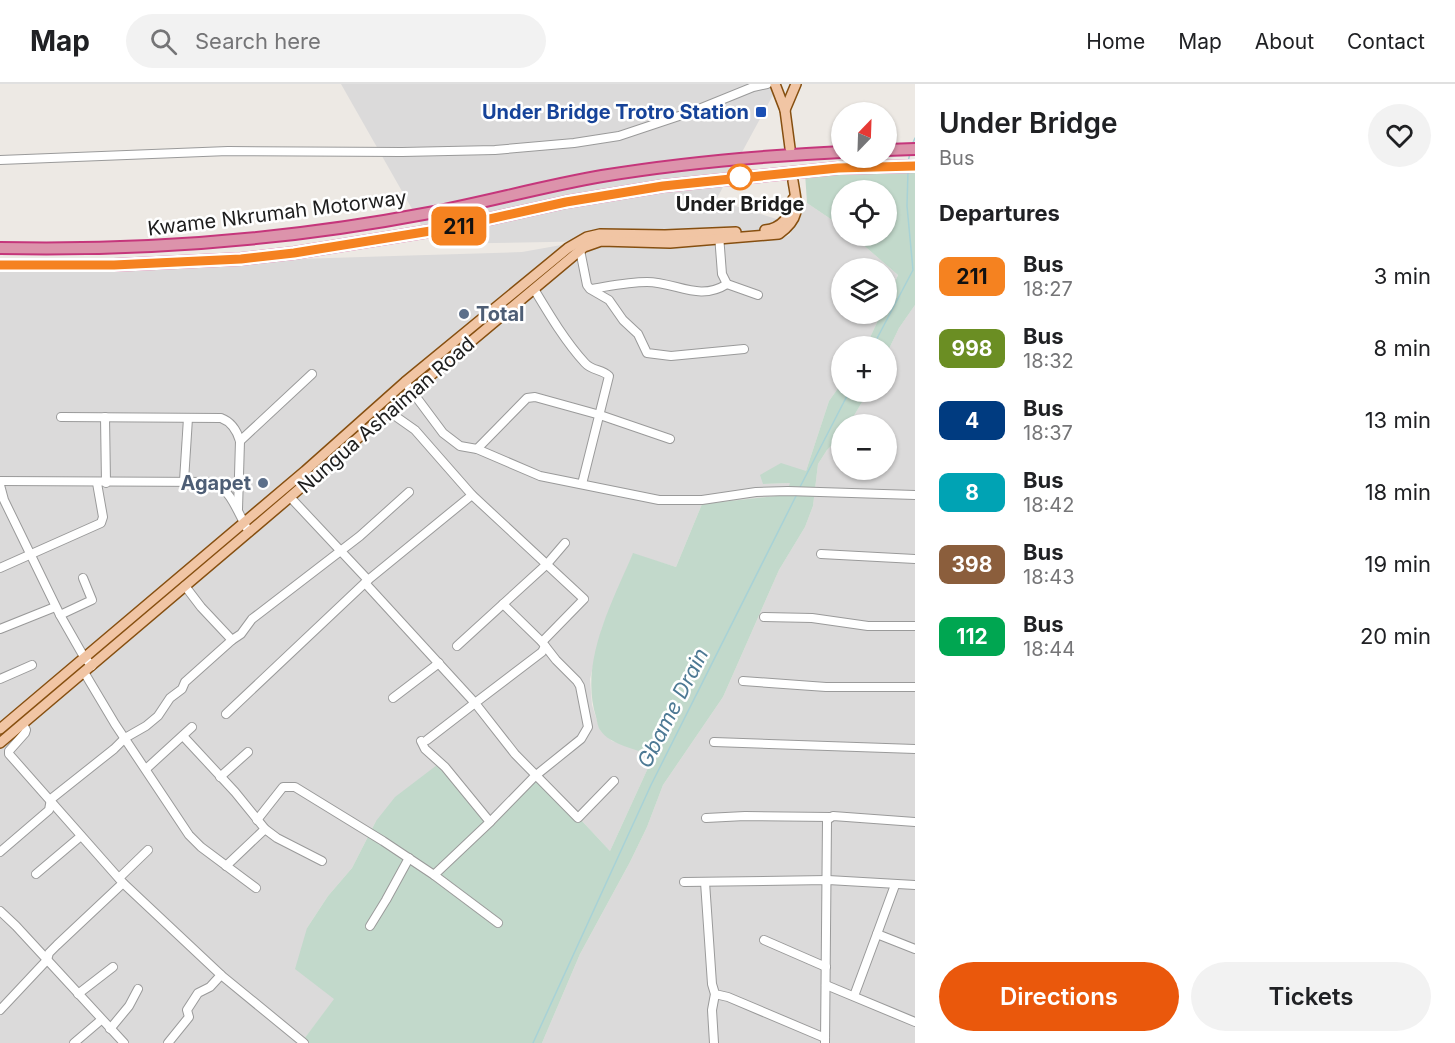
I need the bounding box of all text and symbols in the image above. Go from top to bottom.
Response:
search box [126,14,546,68]
text: Map [30,24,90,58]
icon: search [147,25,180,58]
text: Search here [195,28,321,54]
text: Home [1086,29,1145,54]
text: Map [1178,29,1222,54]
text: About [1255,29,1314,54]
text: Contact [1347,29,1425,54]
place label: Under Bridge Trotro Station [482,100,749,124]
north arrow [831,102,897,168]
map controls [831,102,897,480]
button: heart [1368,104,1431,167]
marker: Under Bridge Trotro Station [754,105,768,119]
text: Under Bridge [939,106,1118,140]
text: Bus [939,146,974,170]
marker: Under Bridge [727,164,753,190]
button: locate [831,180,897,246]
street label: Kwame Nkrumah Motorway [146,185,408,241]
place label: Under Bridge [676,192,804,216]
text: Departures [939,200,1060,226]
line badge: 211 [424,206,494,246]
text: 211 [443,214,475,239]
text: Bus [1023,251,1064,277]
button: layers [831,258,897,324]
text: 3 min [1374,263,1431,289]
text: 211 [956,264,988,289]
text: 18:27 [1023,277,1073,301]
place label: Total [476,302,525,326]
marker: Total [457,307,471,321]
text: Bus [1023,323,1064,349]
street label: Nungua Ashaiman Road [293,332,479,498]
text: 8 min [1374,335,1431,361]
button: + [831,336,897,402]
text: 998 [952,336,992,361]
text: 18:32 [1023,349,1074,373]
text: Bus [1023,395,1064,421]
text: 13 min [1365,407,1431,433]
text: 4 [965,408,979,433]
button: − [831,414,897,480]
text: 18:37 [1023,421,1073,445]
text: Bus [1023,467,1064,493]
place label: Agapet [180,471,251,495]
marker: Agapet [256,476,270,490]
text: 18 min [1365,479,1431,505]
text: 8 [965,480,979,505]
text: 18:42 [1023,493,1074,517]
text: Bus [1023,539,1064,565]
text: 19 min [1365,551,1431,577]
text: 398 [952,552,992,577]
text: 18:43 [1023,565,1075,589]
text: Bus [1023,611,1064,637]
text: 20 min [1360,623,1431,649]
text: 112 [956,624,988,649]
text: 18:44 [1023,637,1075,661]
water label: Gbame Drain [632,644,713,772]
button: Directions [939,962,1179,1031]
button: Tickets [1191,962,1431,1031]

